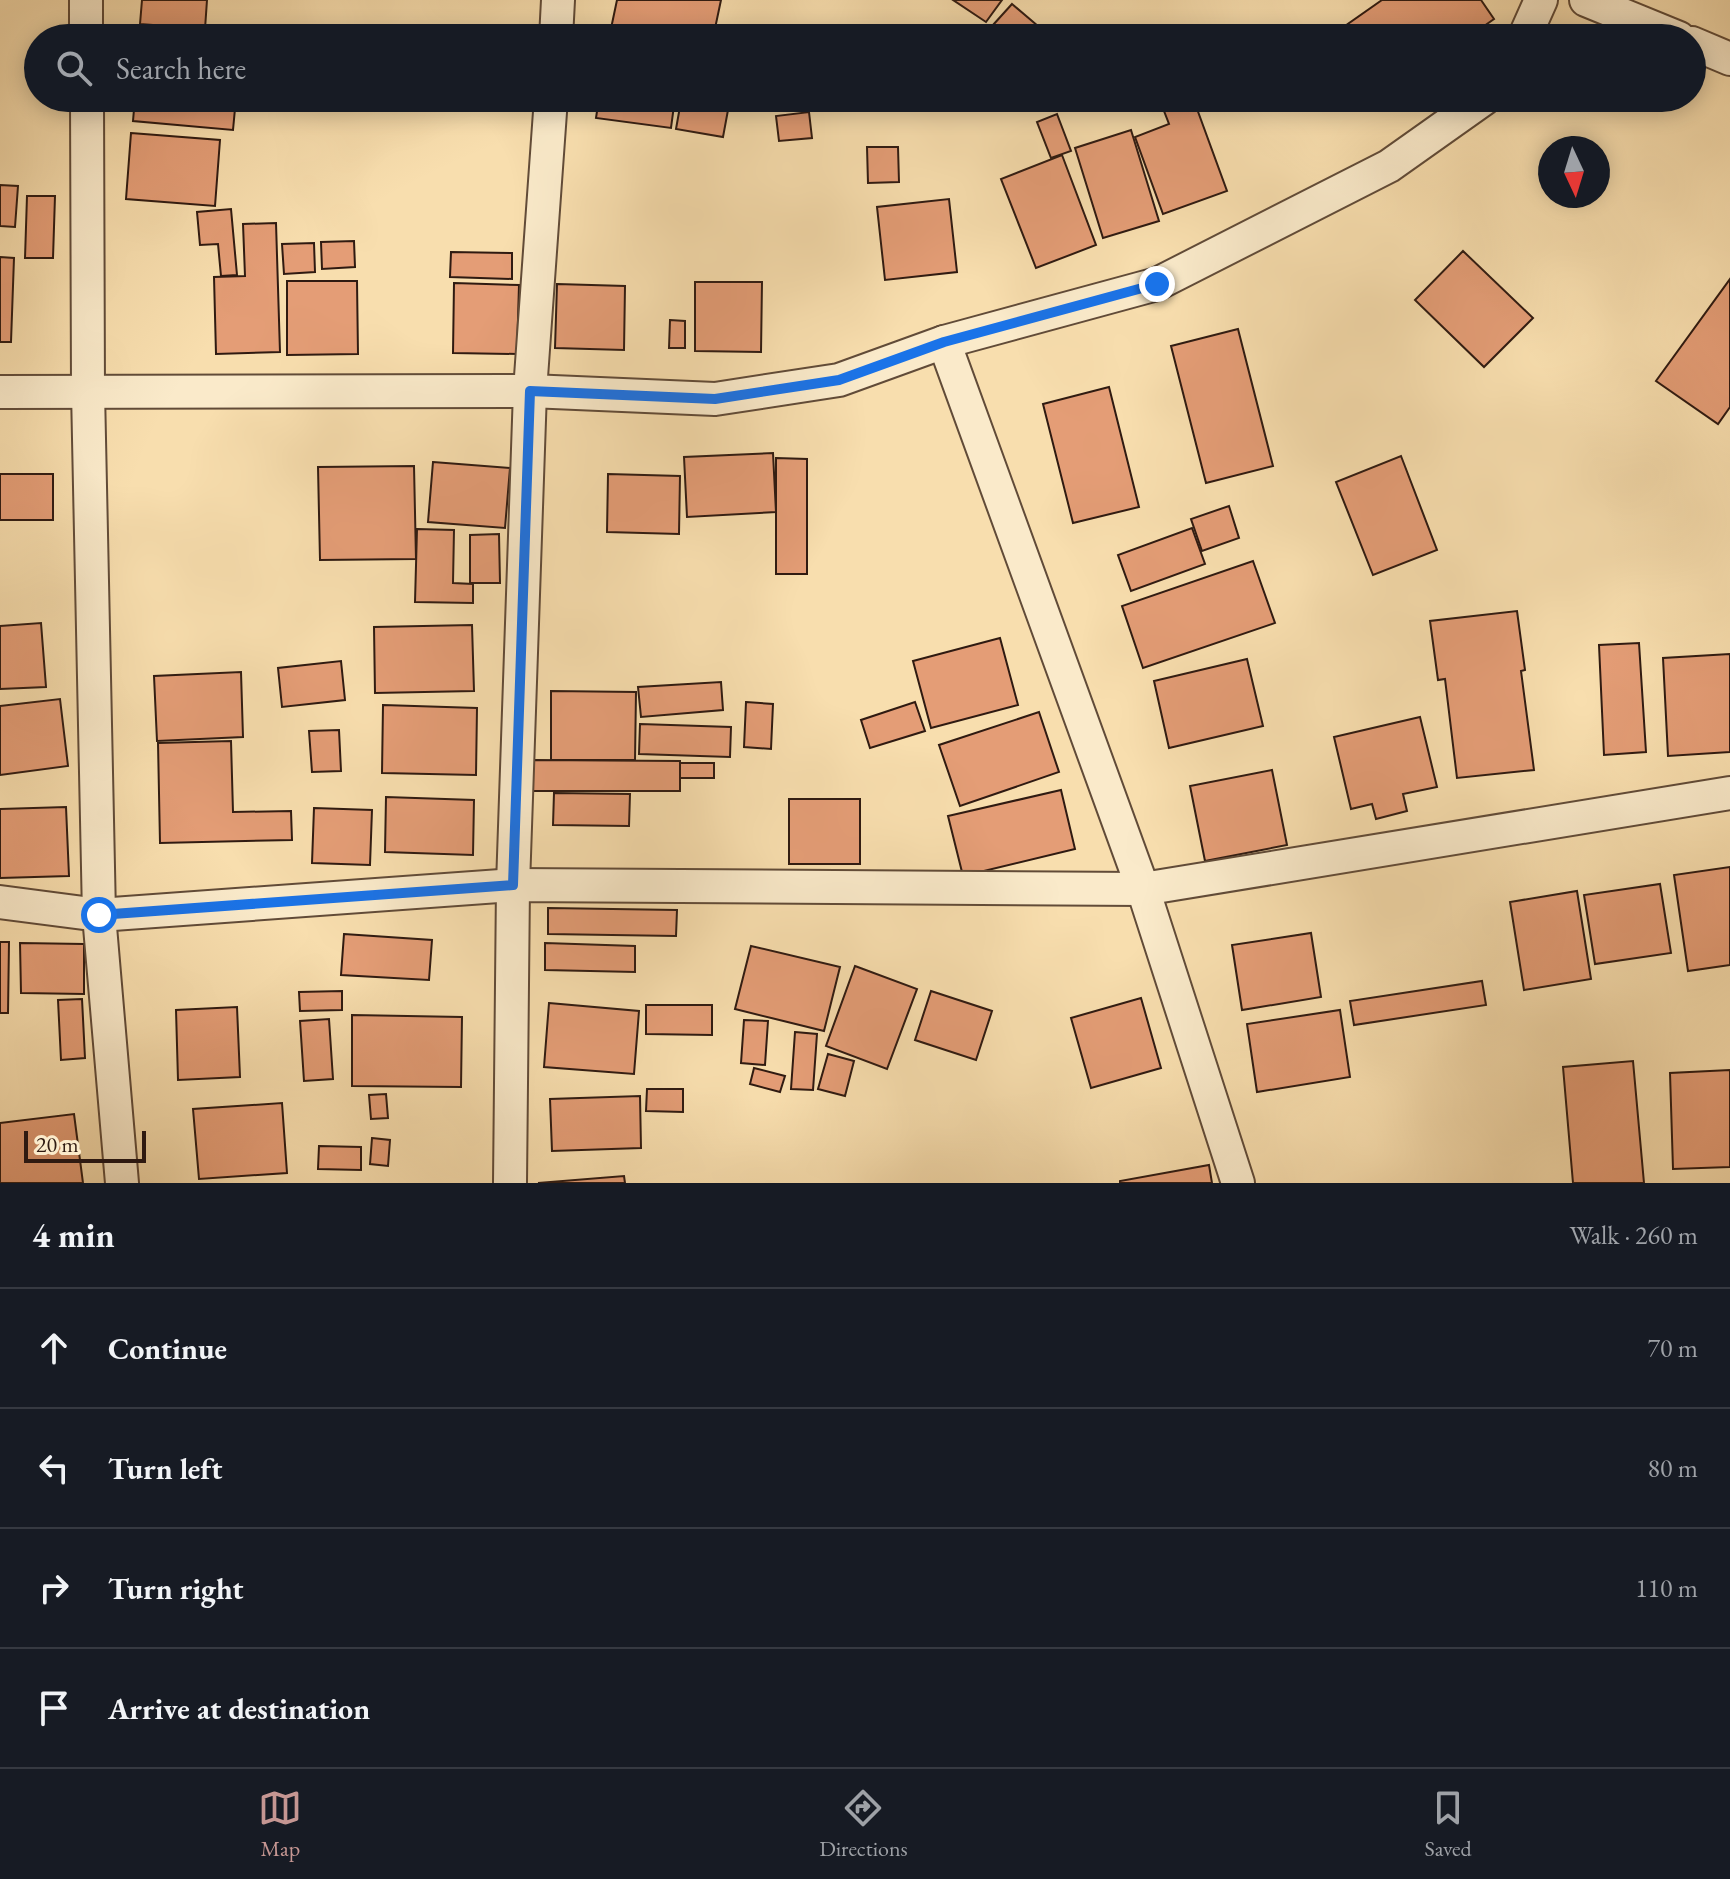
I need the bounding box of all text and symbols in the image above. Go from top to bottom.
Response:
search box [24,24,1706,112]
icon: search [52,46,96,90]
text: Search here [116,49,246,88]
north arrow [1538,136,1610,208]
route end [1139,266,1175,302]
route start [81,897,117,933]
scale bar [24,1127,146,1163]
text: 20 m [36,1130,79,1159]
text: 4 min [32,1213,115,1257]
text: Walk · 260 m [1570,1218,1698,1252]
icon: ahead [32,1326,76,1370]
text: Continue [108,1329,227,1368]
text: 70 m [1648,1331,1698,1365]
icon: left [32,1446,76,1490]
text: Turn left [108,1449,222,1488]
text: 80 m [1648,1451,1698,1485]
icon: right [32,1566,76,1610]
text: Turn right [108,1569,244,1608]
text: 110 m [1635,1571,1698,1605]
icon: arrive [32,1686,76,1730]
text: Arrive at destination [108,1689,370,1728]
tab: Map [258,1786,302,1863]
tab: Directions [819,1786,908,1863]
tab: Saved [1424,1786,1472,1863]

